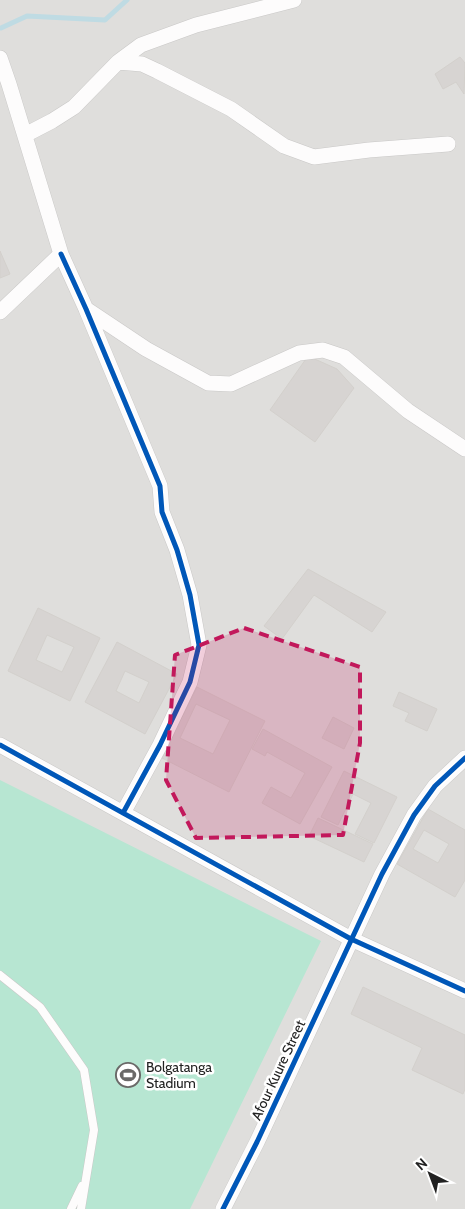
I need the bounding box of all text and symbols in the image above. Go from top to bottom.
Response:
street label: Afour Kuure Street [247,1017,309,1123]
place label: Bolgatanga Stadium [146,1058,212,1092]
sports icon: Bolgatanga Stadium [115,1062,141,1088]
north arrow [405,1149,455,1199]
text: N [412,1154,431,1174]

